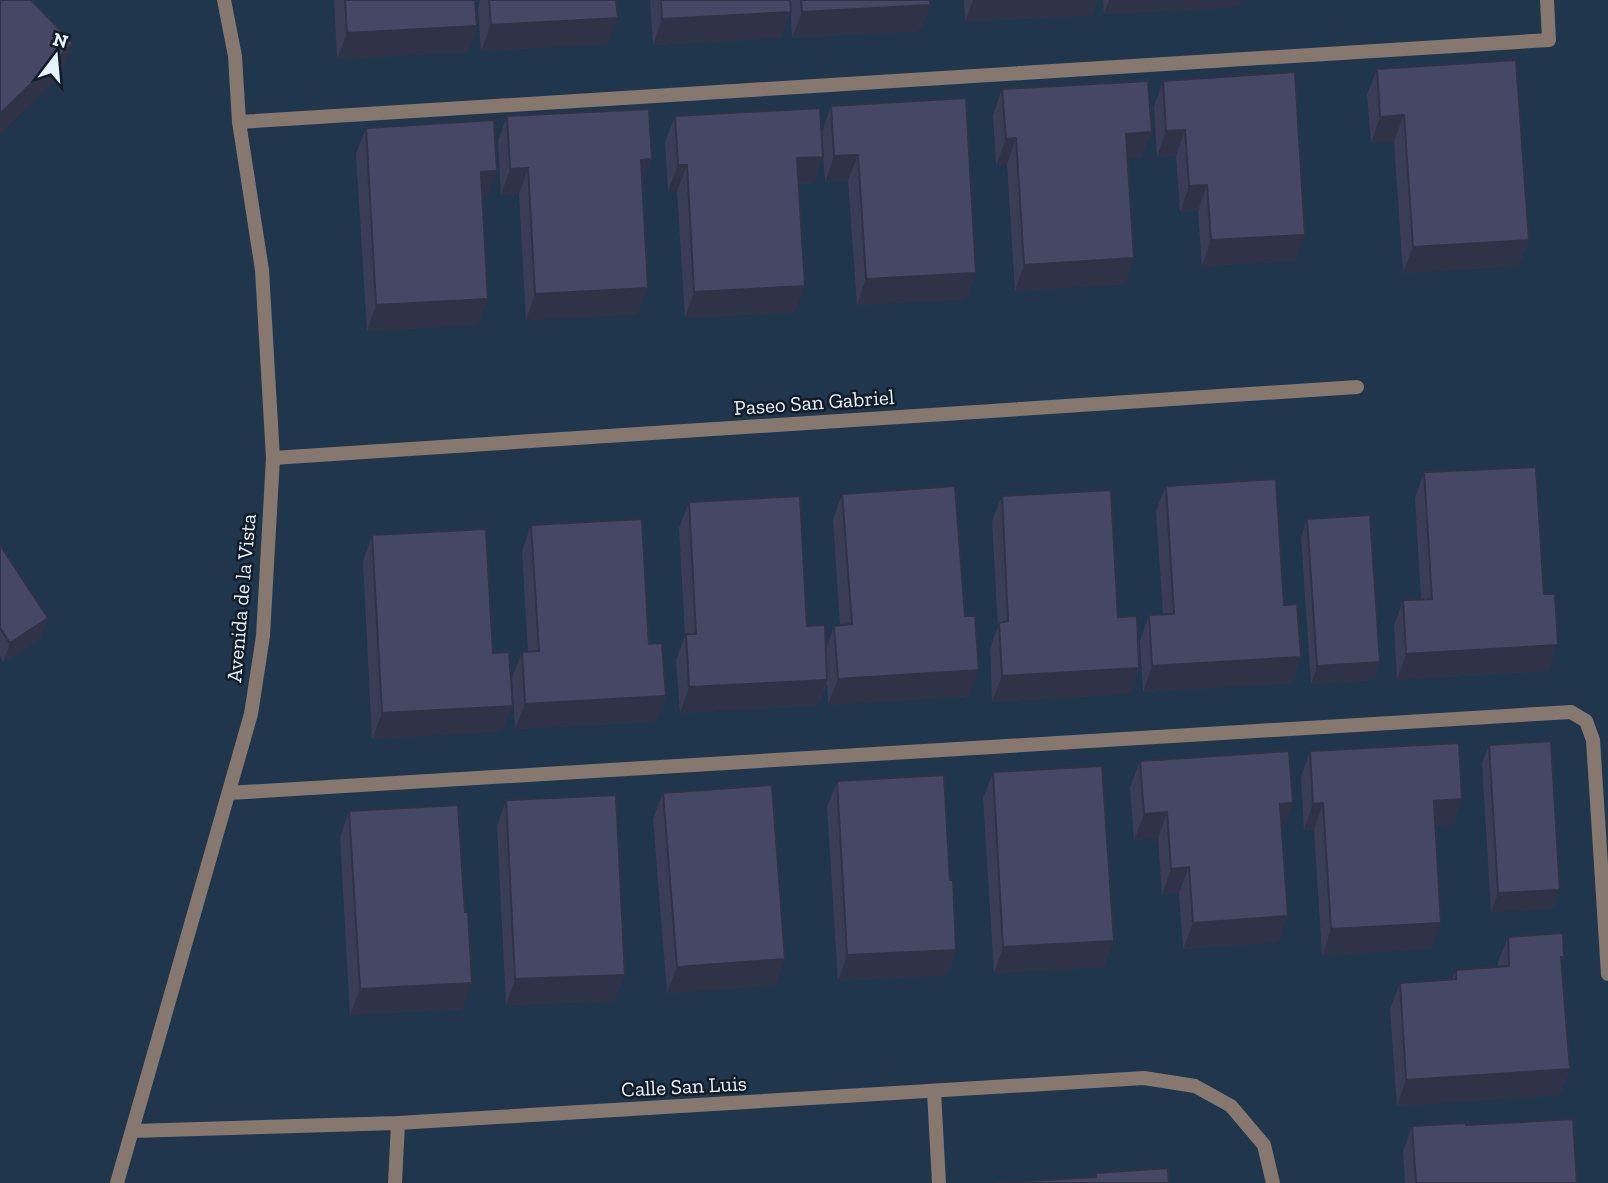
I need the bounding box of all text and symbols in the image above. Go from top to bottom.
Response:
north arrow [21,21,91,91]
text: N [50,27,71,53]
street label: Paseo San Gabriel [733,384,896,420]
street label: Avenida de la Vista [221,513,261,683]
street label: Calle San Luis [621,1070,747,1102]

